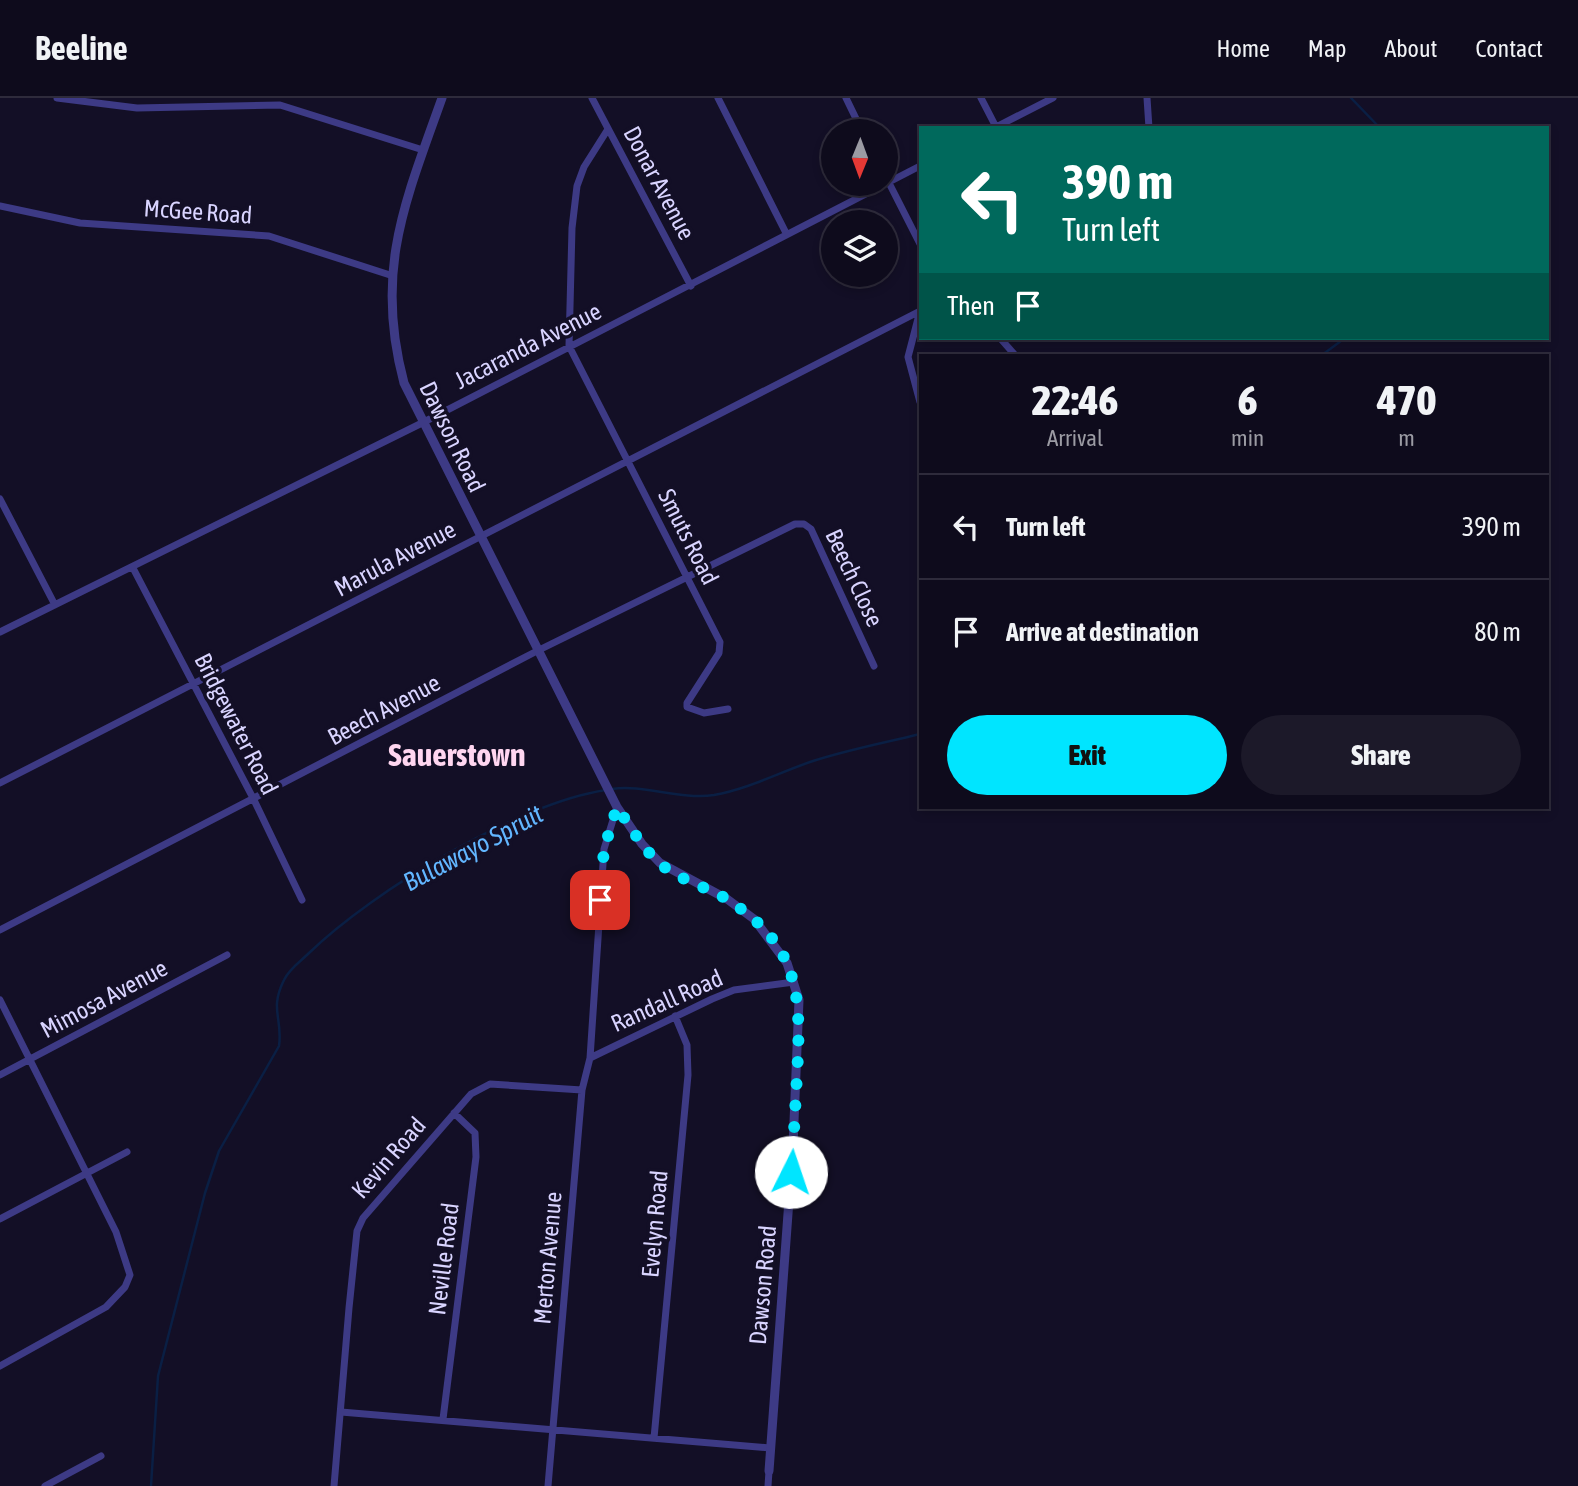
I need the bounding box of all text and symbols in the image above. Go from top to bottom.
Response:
text: Beeline [35,29,128,67]
text: Home [1216,35,1270,62]
text: Map [1308,35,1346,62]
text: About [1384,35,1437,62]
text: Contact [1475,35,1543,62]
north arrow [821,119,898,196]
map controls [821,119,898,287]
street label: Donar Avenue [618,122,701,244]
text: 390 m [1062,153,1173,209]
icon: left [947,154,1038,245]
street label: McGee Road [143,194,253,229]
button: layers [821,210,898,287]
text: Turn left [1062,211,1160,248]
icon: arrive [1009,287,1047,325]
text: Then [947,291,995,321]
street label: Jacaranda Avenue [450,297,605,394]
text: 22:46 [1032,376,1118,424]
text: 6 [1238,376,1257,424]
text: 470 [1377,376,1436,424]
street label: Dawson Road [414,377,491,496]
text: Arrival [1047,425,1103,451]
text: min [1231,425,1264,451]
text: m [1398,425,1415,451]
street label: Smuts Road [653,485,724,589]
icon: left [947,508,985,546]
text: Turn left [1006,512,1086,542]
text: 390 m [1462,512,1521,542]
street label: Marula Avenue [330,515,460,602]
street label: Beech Close [820,525,889,631]
icon: arrive [947,613,985,651]
text: Arrive at destination [1006,617,1199,647]
text: 80 m [1474,617,1521,647]
street label: Bridgewater Road [189,649,284,799]
street label: Beech Avenue [323,669,444,750]
button: Exit [947,715,1227,795]
button: Share [1241,715,1521,795]
district label: Sauerstown [388,736,526,773]
water label: Bulawayo Spruit [398,798,548,897]
pin [570,870,630,930]
icon: arrive [581,881,619,919]
street label: Mimosa Avenue [36,954,172,1043]
street label: Randall Road [607,964,727,1037]
street label: Kevin Road [346,1112,431,1204]
position arrow [754,1135,828,1209]
street label: Evelyn Road [636,1169,673,1279]
street label: Merton Avenue [528,1190,567,1325]
street label: Neville Road [423,1201,464,1317]
street label: Dawson Road [744,1224,781,1346]

